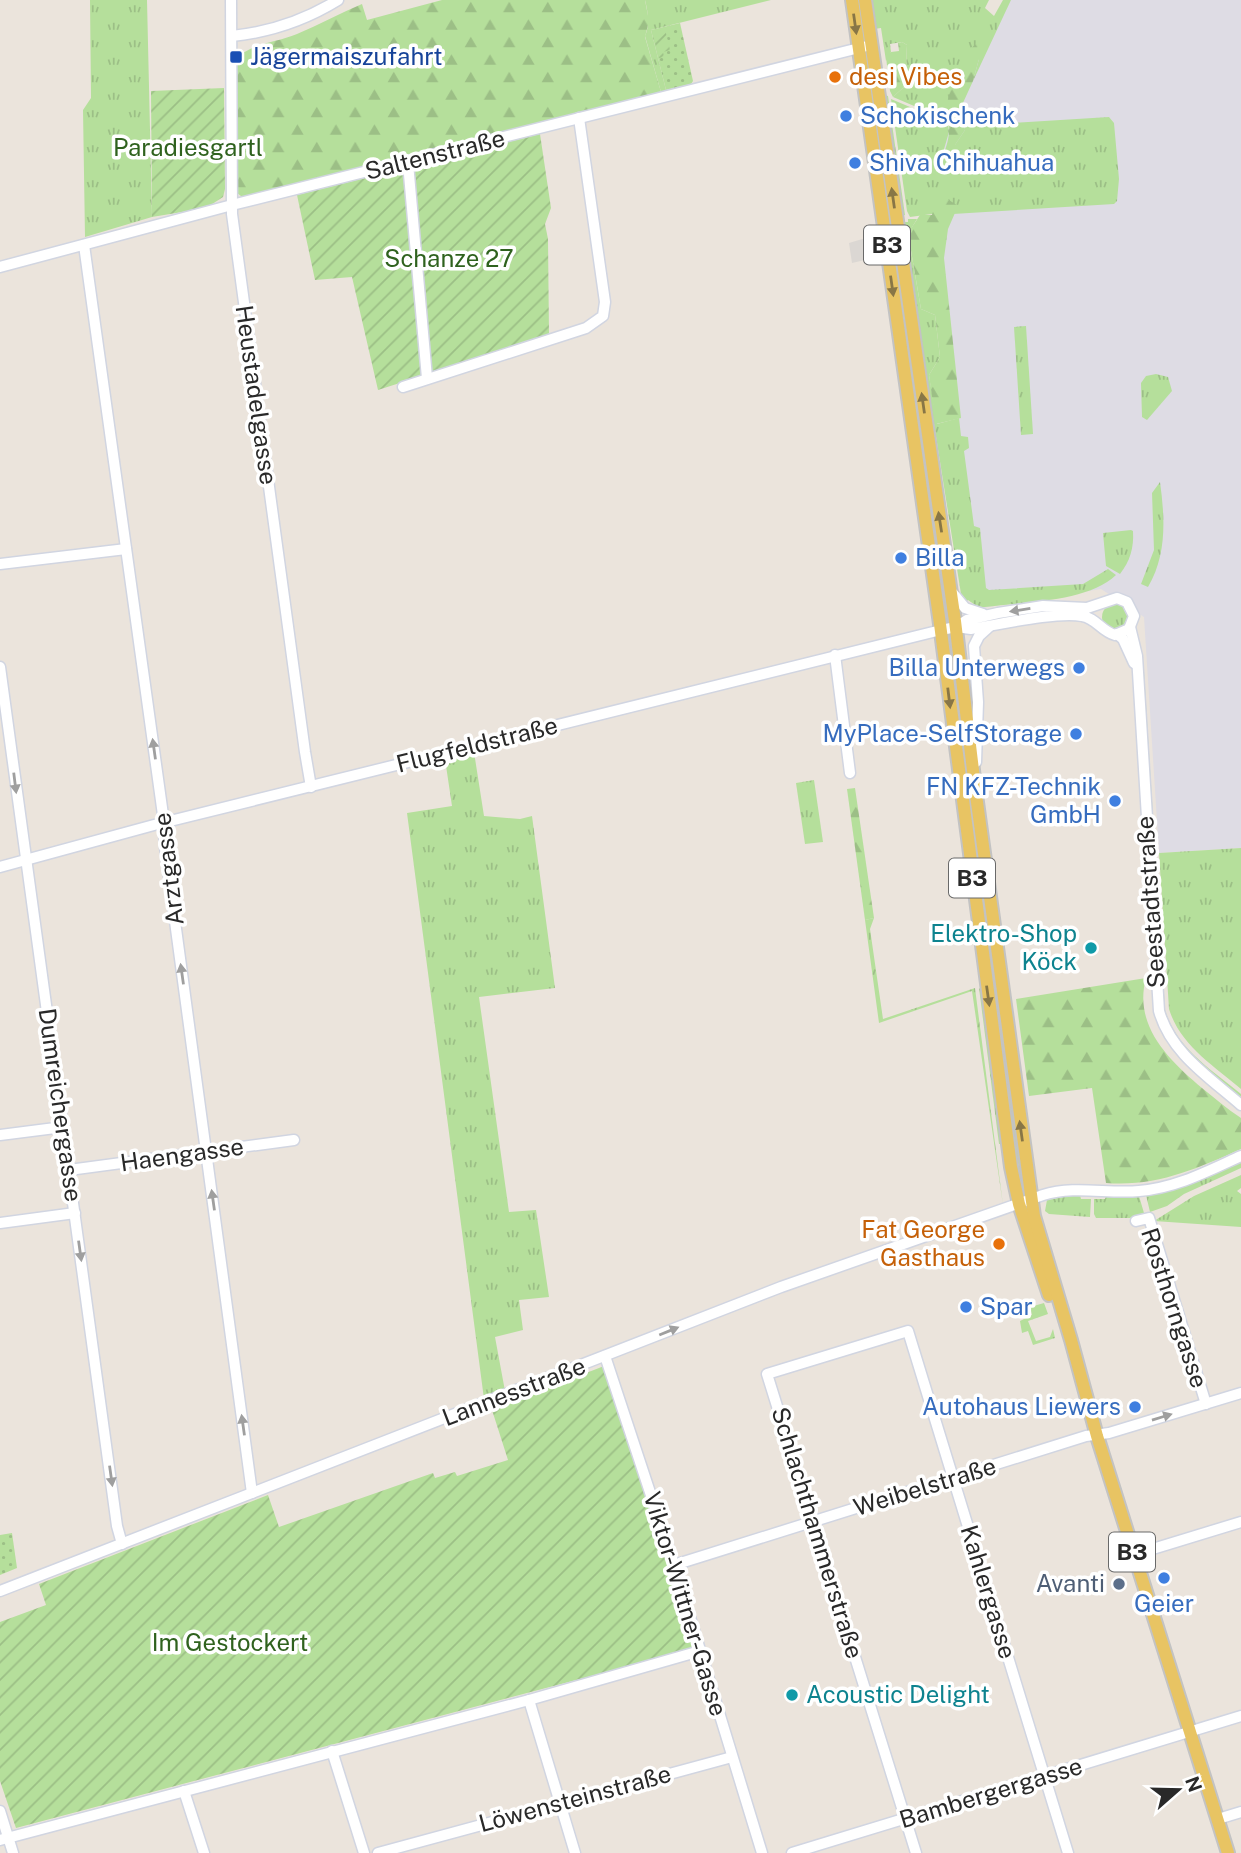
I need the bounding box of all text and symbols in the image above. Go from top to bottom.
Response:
one-way arrow [850,13,861,35]
place label: Jägermaiszufahrt [250,42,443,70]
marker: Jägermaiszufahrt [228,49,244,65]
place label: desi Vibes [849,62,962,90]
marker: desi Vibes [827,69,843,85]
place label: Schokischenk [860,101,1016,129]
marker: Schokischenk [838,108,854,124]
street label: Saltenstraße [362,123,508,185]
park label: Paradiesgartl [113,133,263,161]
place label: Shiva Chihuahua [869,148,1054,176]
marker: Shiva Chihuahua [847,155,863,171]
one-way arrow [887,187,898,209]
road number: B3 [864,226,910,264]
park label: Schanze 27 [384,244,514,272]
one-way arrow [887,275,898,297]
street label: Heustadelgasse [231,303,283,487]
one-way arrow [917,392,928,414]
one-way arrow [934,511,945,533]
place label: Billa [915,543,965,571]
marker: Billa [893,550,909,566]
one-way arrow [1009,605,1031,616]
place label: Billa Unterwegs [889,653,1065,681]
marker: Billa Unterwegs [1071,660,1087,676]
one-way arrow [943,687,954,709]
street label: Flugfeldstraße [393,710,560,778]
place label: MyPlace-SelfStorage [822,719,1062,747]
marker: MyPlace-SelfStorage [1068,726,1084,742]
one-way arrow [148,738,159,760]
one-way arrow [10,772,21,794]
place label: FN KFZ-Technik GmbH [926,772,1101,828]
marker: FN KFZ-Technik GmbH [1107,793,1123,809]
street label: Arztgasse [147,811,189,927]
street label: Seestadtstraße [1130,815,1170,989]
road number: B3 [949,858,995,898]
place label: Elektro-Shop Köck [930,919,1077,975]
marker: Elektro-Shop Köck [1083,940,1099,956]
one-way arrow [177,963,188,985]
one-way arrow [983,985,994,1007]
street label: Dumreichergasse [34,1006,88,1203]
one-way arrow [1015,1120,1026,1142]
street label: Haengasse [118,1131,246,1177]
one-way arrow [207,1189,218,1211]
place label: Fat George Gasthaus [861,1215,985,1271]
street label: Rosthorngasse [1136,1224,1214,1391]
marker: Fat George Gasthaus [991,1236,1007,1252]
one-way arrow [75,1240,86,1262]
place label: Spar [980,1292,1033,1320]
marker: Spar [958,1299,974,1315]
one-way arrow [659,1326,680,1337]
street label: Lannesstraße [438,1351,589,1431]
place label: Autohaus Liewers [922,1392,1121,1420]
marker: Autohaus Liewers [1127,1399,1143,1415]
street label: Schlachthammerstraße [766,1404,870,1662]
one-way arrow [1152,1412,1173,1422]
one-way arrow [237,1414,248,1436]
street label: Weibelstraße [850,1451,999,1521]
one-way arrow [105,1466,116,1488]
street label: Viktor-Wittner-Gasse [639,1488,733,1719]
street label: Kahlergasse [955,1522,1023,1662]
road number: B3 [1109,1532,1155,1572]
place label: Avanti [1036,1569,1105,1597]
marker: Geier [1156,1570,1172,1586]
marker: Avanti [1111,1576,1127,1592]
place label: Geier [1134,1589,1194,1617]
park label: Im Gestockert [152,1628,308,1656]
place label: Acoustic Delight [806,1680,990,1708]
marker: Acoustic Delight [784,1687,800,1703]
street label: Bambergergasse [896,1751,1086,1833]
north arrow [1143,1755,1213,1825]
street label: Löwensteinstraße [475,1759,674,1837]
text: N [1181,1773,1207,1795]

